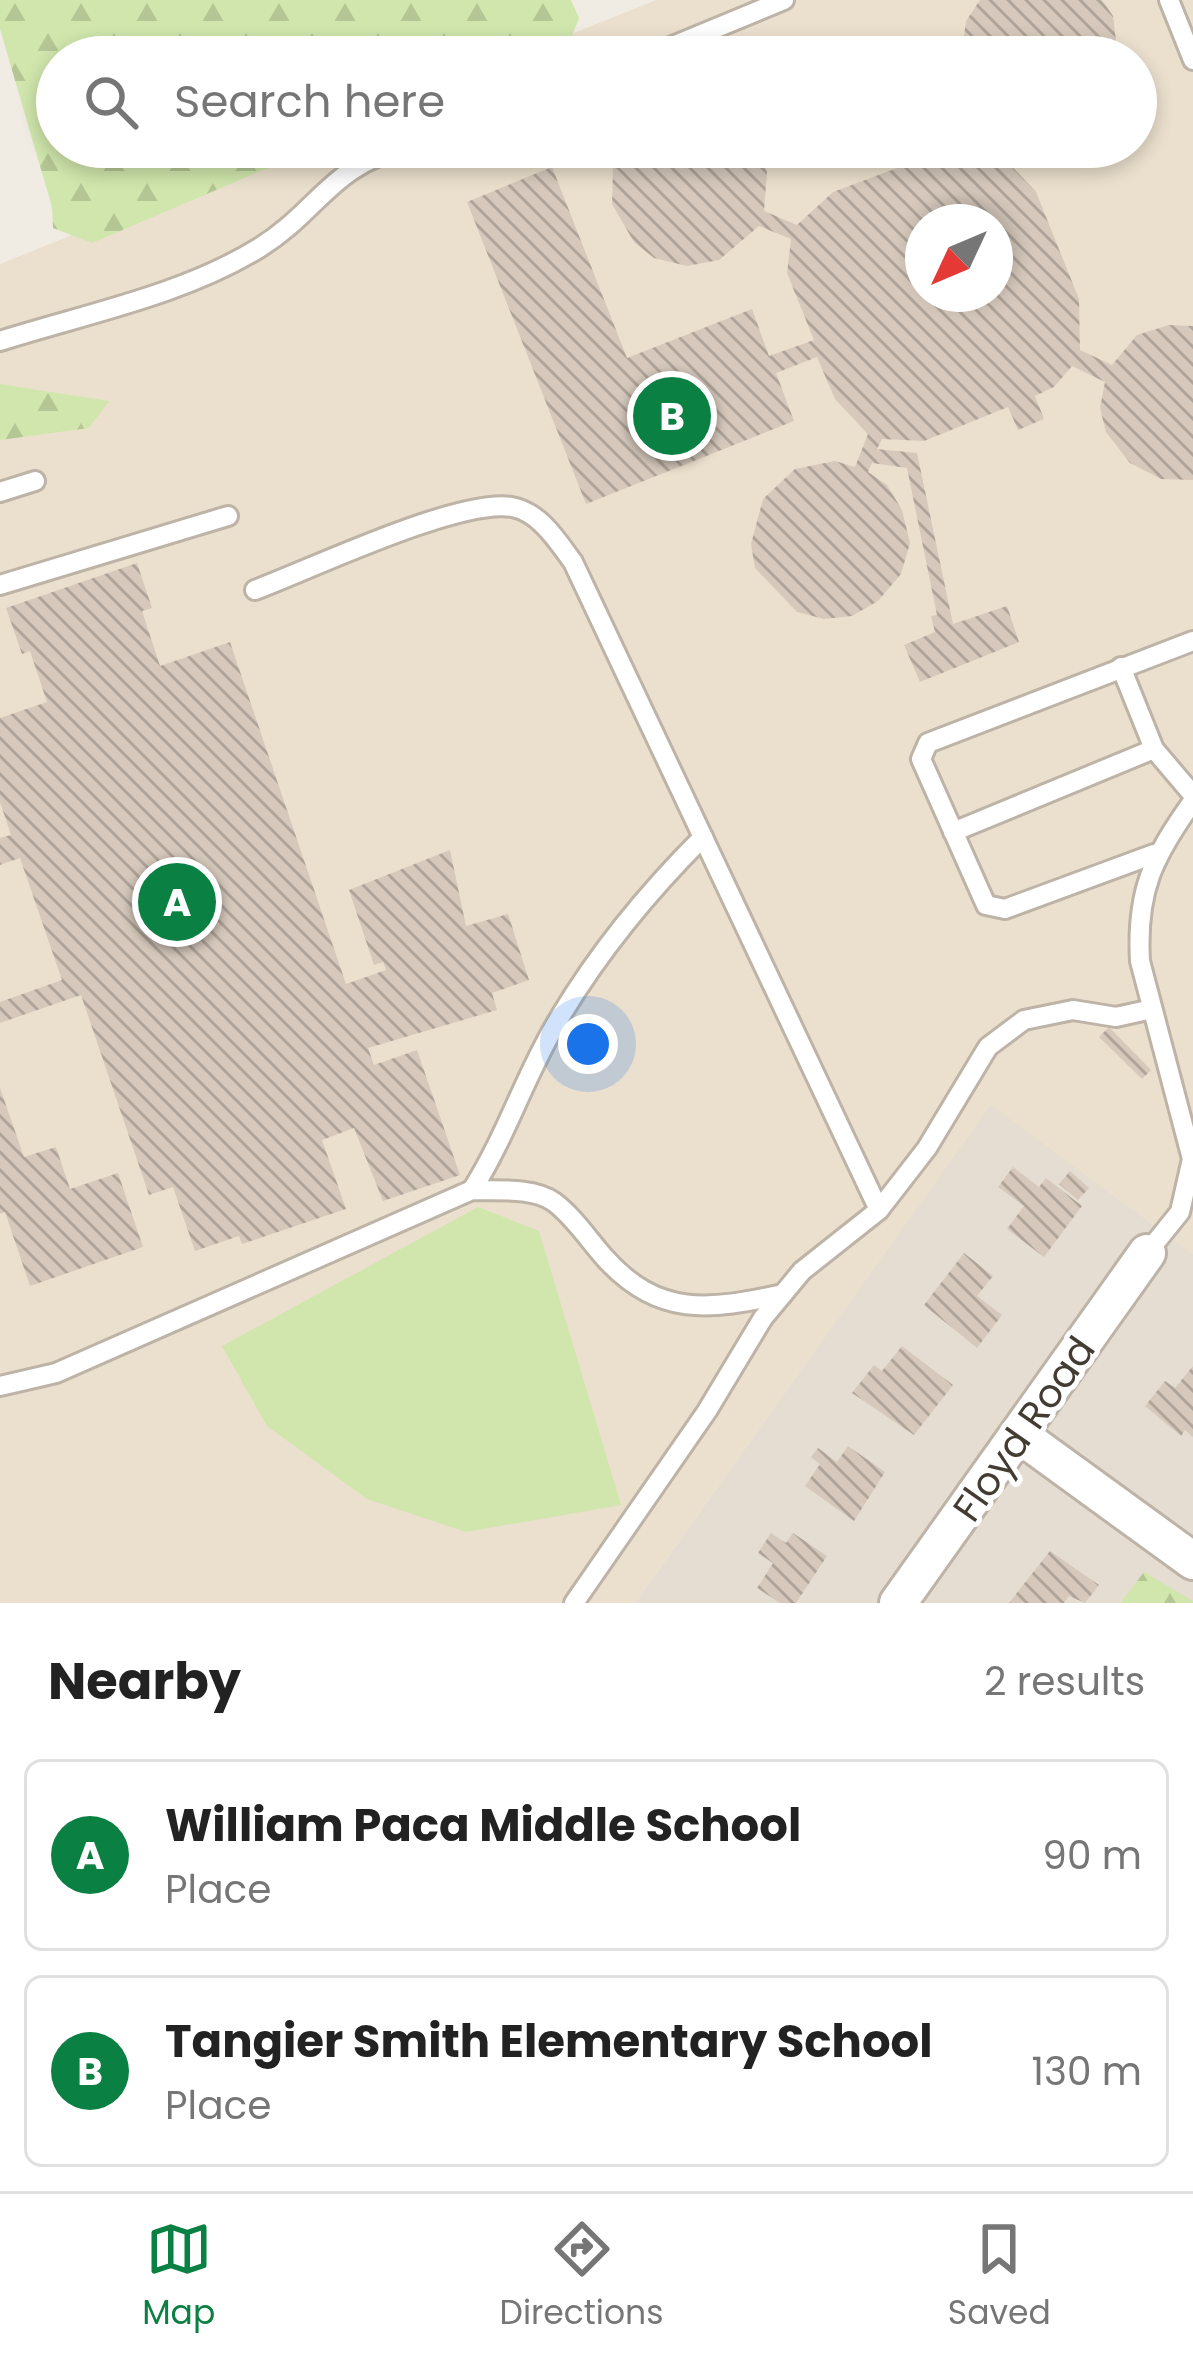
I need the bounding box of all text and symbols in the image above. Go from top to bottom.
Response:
search box [36,36,1157,168]
icon: search [78,69,144,135]
text: Search here [174,70,445,133]
north arrow [905,204,1013,312]
pin: B [633,371,711,461]
pin: A [138,857,216,947]
your location [558,1014,618,1074]
street label: Floyd Road [940,1325,1108,1533]
text: Nearby [48,1645,241,1717]
text: 2 results [984,1654,1145,1709]
text: William Paca Middle School [165,1794,801,1857]
text: A [76,1828,104,1883]
text: 90 m [1042,1828,1142,1883]
text: Place [165,1862,271,1917]
text: Tangier Smith Elementary School [165,2010,933,2073]
text: B [77,2044,103,2099]
text: 130 m [1031,2044,1142,2099]
text: Place [165,2078,271,2133]
tab: Map [142,2216,215,2338]
tab: Directions [500,2216,663,2338]
tab: Saved [948,2216,1051,2338]

